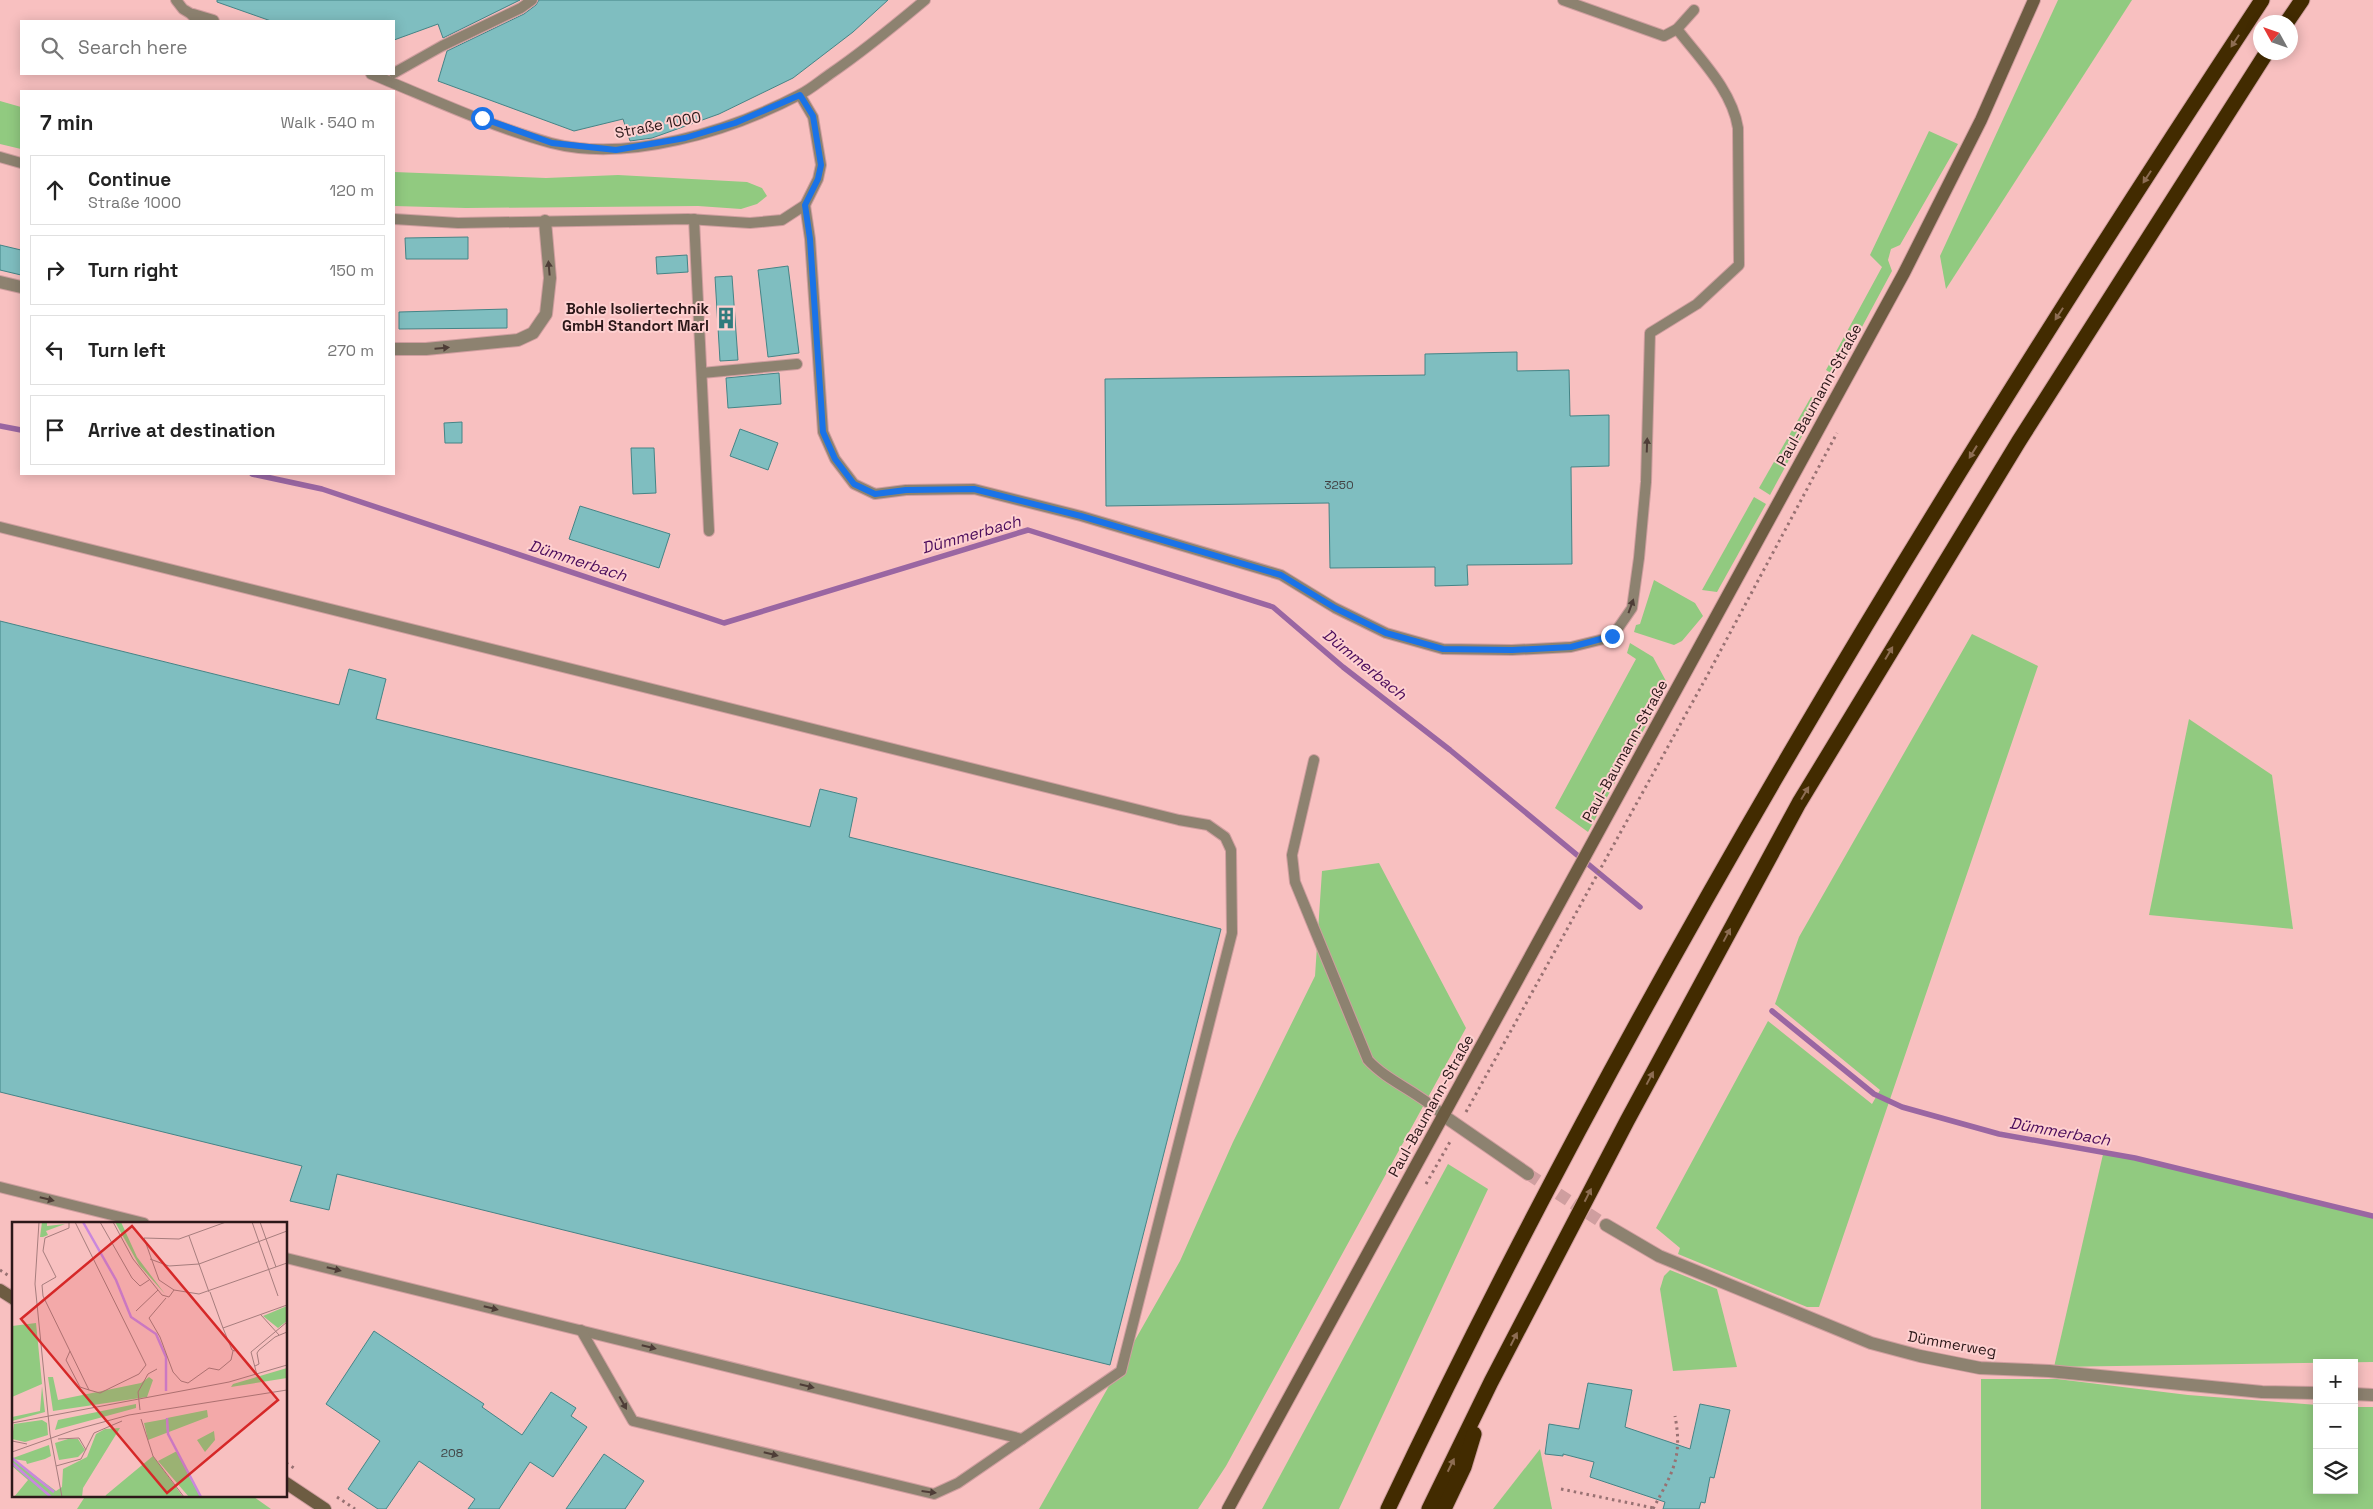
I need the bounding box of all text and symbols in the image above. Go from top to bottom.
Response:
north arrow [2253,15,2298,60]
search box [20,20,395,75]
icon: search [38,34,66,62]
one-way arrow [2230,34,2240,47]
text: Search here [78,35,188,60]
route start [471,107,494,130]
street label: Straße 1000 [613,107,703,142]
text: 7 min [40,109,93,136]
text: Walk · 540 m [281,112,375,133]
text: Continue [88,167,171,192]
one-way arrow [2142,171,2151,184]
icon: ahead [41,176,69,204]
text: 120 m [330,180,374,201]
text: Straße 1000 [88,192,181,213]
icon: right [41,256,69,284]
text: Turn right [88,258,178,283]
one-way arrow [545,259,553,275]
text: 150 m [330,260,374,281]
place label: Bohle Isoliertechnik GmbH Standort Marl [562,299,710,335]
building icon: Bohle Isoliertechnik GmbH Standort Marl [713,305,739,331]
one-way arrow [2054,307,2064,320]
street label: Paul-Baumann-Straße [1772,320,1866,469]
icon: left [41,336,69,364]
text: Turn left [88,338,166,363]
text: 270 m [327,340,374,361]
one-way arrow [435,343,451,351]
icon: arrive [41,416,69,444]
text: Arrive at destination [88,418,276,443]
one-way arrow [1644,437,1652,453]
one-way arrow [1968,445,1977,458]
house number: 3250 [1324,477,1354,493]
water label: Dümmerbach [919,510,1024,559]
water label: Dümmerbach [526,535,631,587]
one-way arrow [1627,598,1635,613]
water label: Dümmerbach [1318,624,1412,705]
route end [1601,625,1624,648]
one-way arrow [1884,647,1893,660]
street label: Paul-Baumann-Straße [1578,676,1672,825]
one-way arrow [1800,786,1809,799]
one-way arrow [1723,928,1731,943]
street label: Paul-Baumann-Straße [1384,1031,1478,1180]
one-way arrow [1646,1071,1654,1086]
water label: Dümmerbach [2008,1112,2113,1151]
one-way arrow [1584,1188,1593,1202]
one-way arrow [40,1195,55,1203]
inset map [12,1222,288,1496]
one-way arrow [326,1265,341,1273]
one-way arrow [484,1304,499,1312]
street label: Dümmerweg [1906,1326,1998,1361]
one-way arrow [1510,1332,1518,1346]
one-way arrow [642,1343,657,1351]
map controls [2313,1359,2358,1494]
button: + [2313,1359,2358,1404]
one-way arrow [799,1382,814,1390]
one-way arrow [618,1397,627,1410]
button: − [2313,1404,2358,1449]
house number: 208 [441,1445,463,1461]
button: layers [2313,1449,2358,1494]
one-way arrow [763,1451,778,1459]
one-way arrow [1447,1458,1455,1472]
one-way arrow [921,1488,937,1496]

